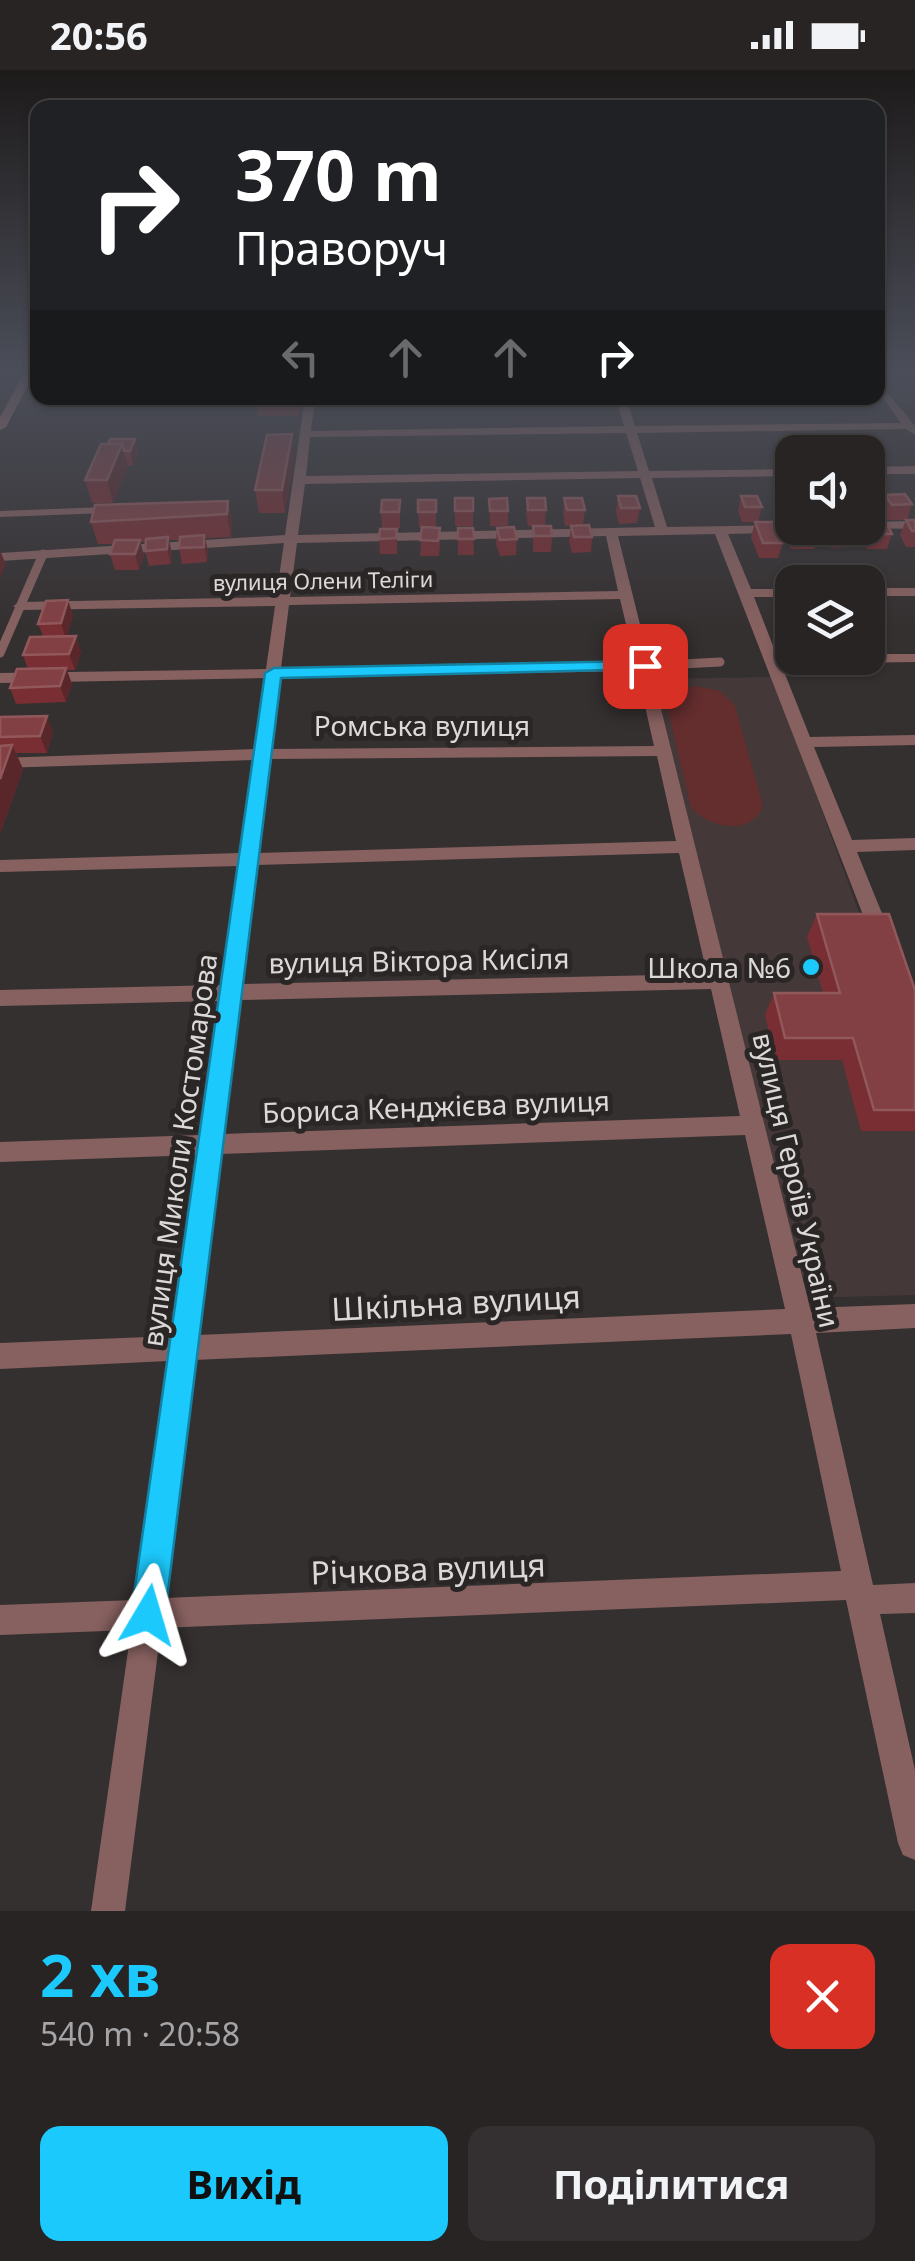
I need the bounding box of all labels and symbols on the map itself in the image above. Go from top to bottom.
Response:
street label: вулиця Олени Теліги [212,563,434,597]
pin [603,624,688,709]
street label: Ромська вулиця [314,706,530,744]
street label: вулиця Віктора Кисіля [268,938,570,982]
place label: Школа №6 [647,948,791,986]
street label: вулиця Миколи Костомарова [133,951,225,1349]
marker: Школа №6 [800,956,822,978]
street label: вулиця Героїв України [745,1029,849,1331]
street label: Бориса Кенджієва вулиця [262,1081,610,1131]
street label: Шкільна вулиця [330,1274,582,1330]
street label: Річкова вулиця [310,1542,546,1594]
position arrow [96,1563,200,1667]

